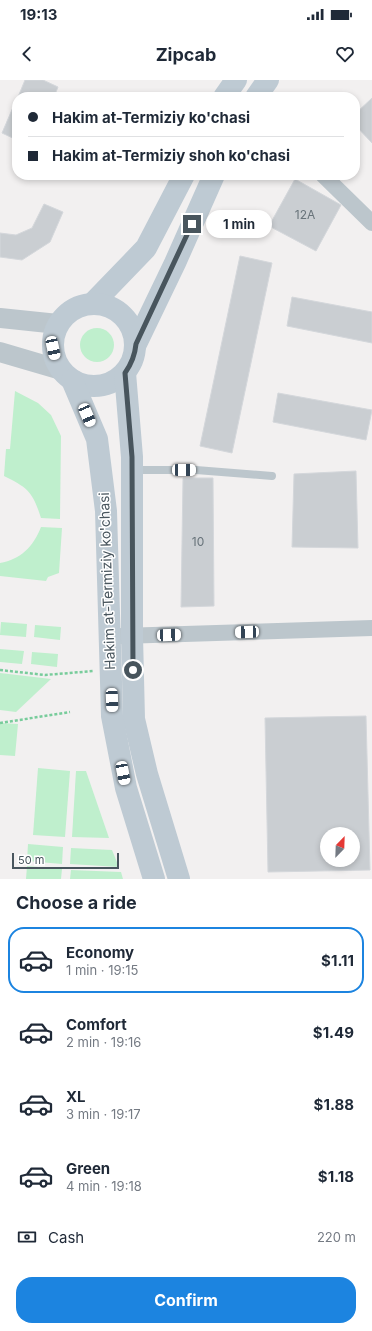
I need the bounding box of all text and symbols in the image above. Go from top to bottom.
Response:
text: 19:13 [20,5,57,24]
icon: back [16,43,38,65]
icon: heart [334,43,356,65]
text: Zipcab [156,44,216,65]
text: Hakim at-Termiziy ko'chasi [52,108,250,127]
text: Hakim at-Termiziy shoh ko'chasi [52,146,290,165]
house number: 12A [295,207,315,222]
callout: 1 min [206,210,272,238]
route end [183,215,201,233]
text: 1 min [223,216,255,232]
car [45,335,61,361]
car [77,402,97,428]
car [172,464,196,476]
street label: Hakim at-Termiziy ko'chasi [95,492,118,670]
house number: 10 [192,534,204,549]
car [235,626,259,638]
car [157,629,181,641]
route start [124,661,142,679]
car [106,688,118,712]
car [115,760,131,786]
north arrow [320,827,360,867]
map controls [320,827,360,867]
scale bar [12,851,119,870]
text: 50 m [18,853,44,867]
text: Choose a ride [16,892,137,913]
icon: car [18,942,54,978]
text: Economy [66,943,134,962]
text: $1.11 [321,951,354,970]
text: 1 min · 19:15 [66,962,139,978]
icon: car [18,1014,54,1050]
text: Comfort [66,1015,127,1034]
text: $1.49 [313,1023,354,1042]
text: 2 min · 19:16 [66,1034,141,1050]
icon: car [18,1086,54,1122]
text: XL [66,1087,86,1106]
text: $1.88 [314,1095,354,1114]
text: 3 min · 19:17 [66,1106,141,1122]
icon: car [18,1158,54,1194]
text: Green [66,1159,110,1178]
text: $1.18 [318,1167,354,1186]
text: 4 min · 19:18 [66,1178,142,1194]
icon: cash [16,1226,38,1248]
text: Cash [48,1228,84,1247]
text: 220 m [317,1229,356,1245]
button: Confirm [16,1277,356,1323]

